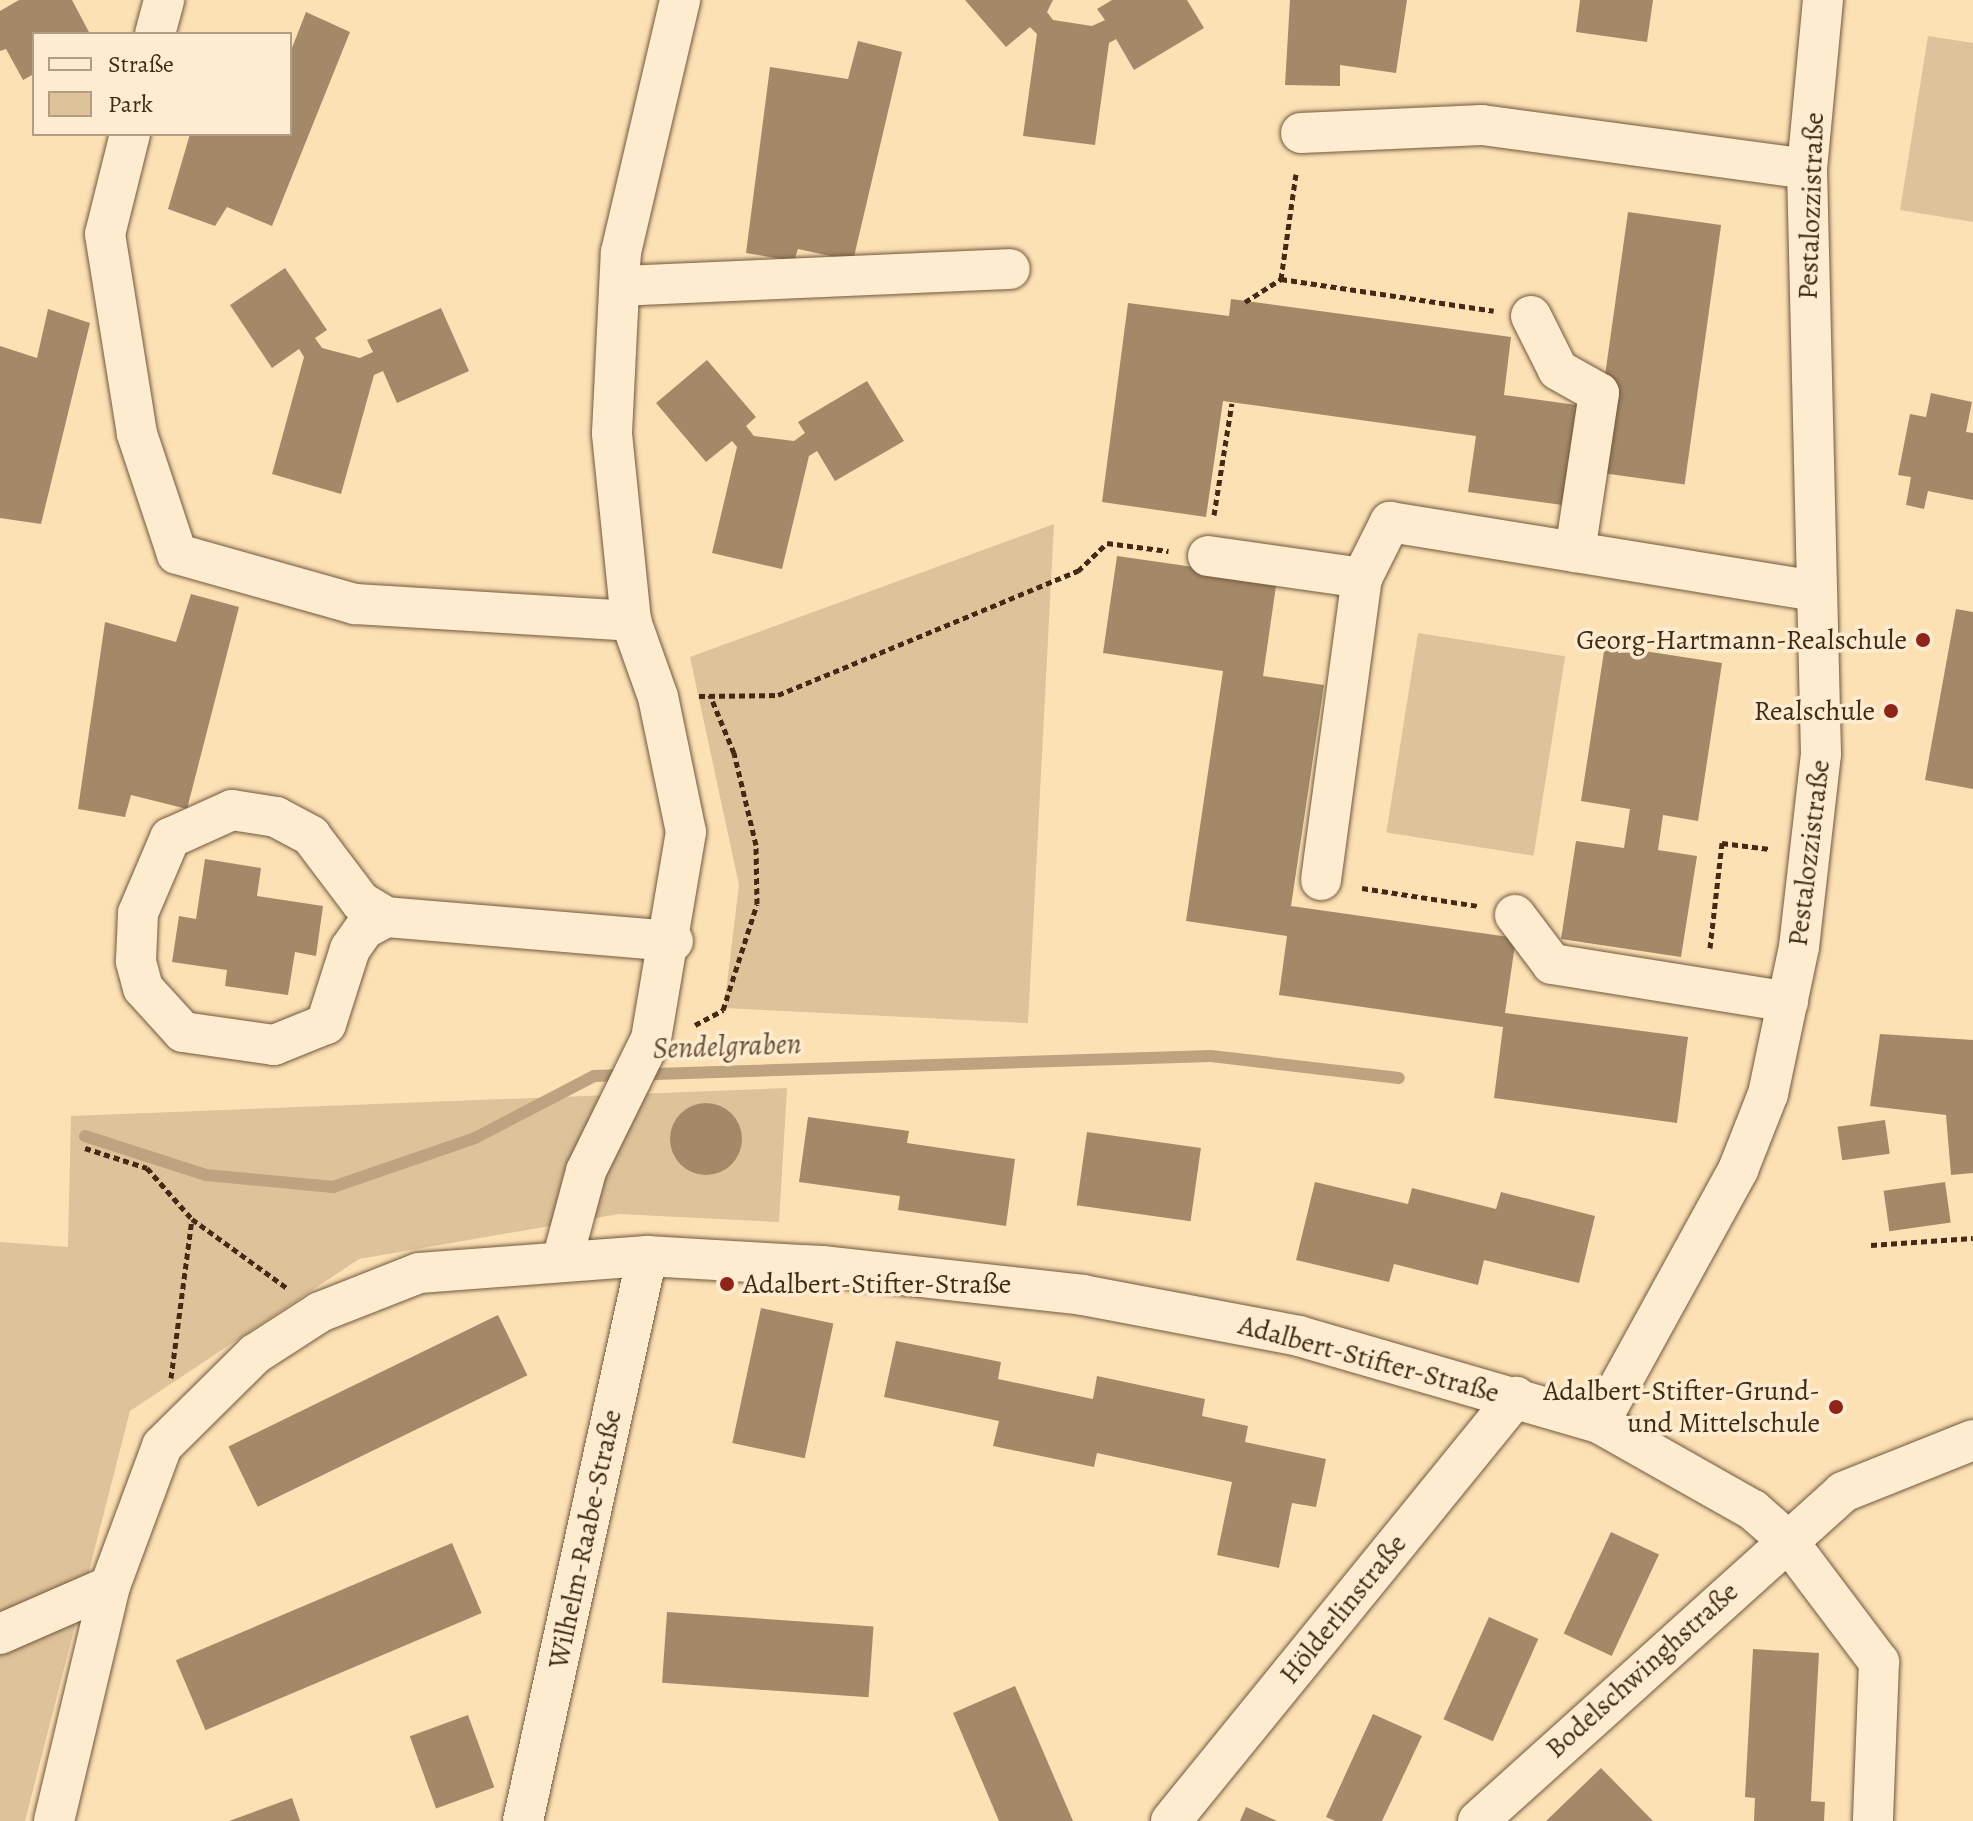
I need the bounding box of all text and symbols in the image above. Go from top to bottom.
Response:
legend [32,32,292,136]
text: Straße [108,48,174,80]
text: Park [108,88,153,120]
street label: Pestalozzistraße [1791,112,1831,300]
place label: Georg-Hartmann-Realschule [1576,623,1907,657]
marker: Georg-Hartmann-Realschule [1914,631,1932,649]
place label: Realschule [1754,694,1875,728]
marker: Realschule [1882,702,1900,720]
street label: Pestalozzistraße [1781,758,1837,948]
water label: Sendelgraben [652,1025,802,1067]
place label: Adalbert-Stifter-Straße [743,1267,1011,1301]
marker: Adalbert-Stifter-Straße [718,1275,736,1293]
street label: Adalbert-Stifter-Straße [1235,1308,1503,1410]
place label: Adalbert-Stifter-Grund- und Mittelschule [1543,1374,1820,1440]
marker: Adalbert-Stifter-Grund- und Mittelschule [1827,1398,1845,1416]
street label: Wilhelm-Raabe-Straße [541,1406,629,1672]
street label: Hölderlinstraße [1272,1527,1414,1691]
street label: Bodelschwinghstraße [1539,1575,1745,1765]

